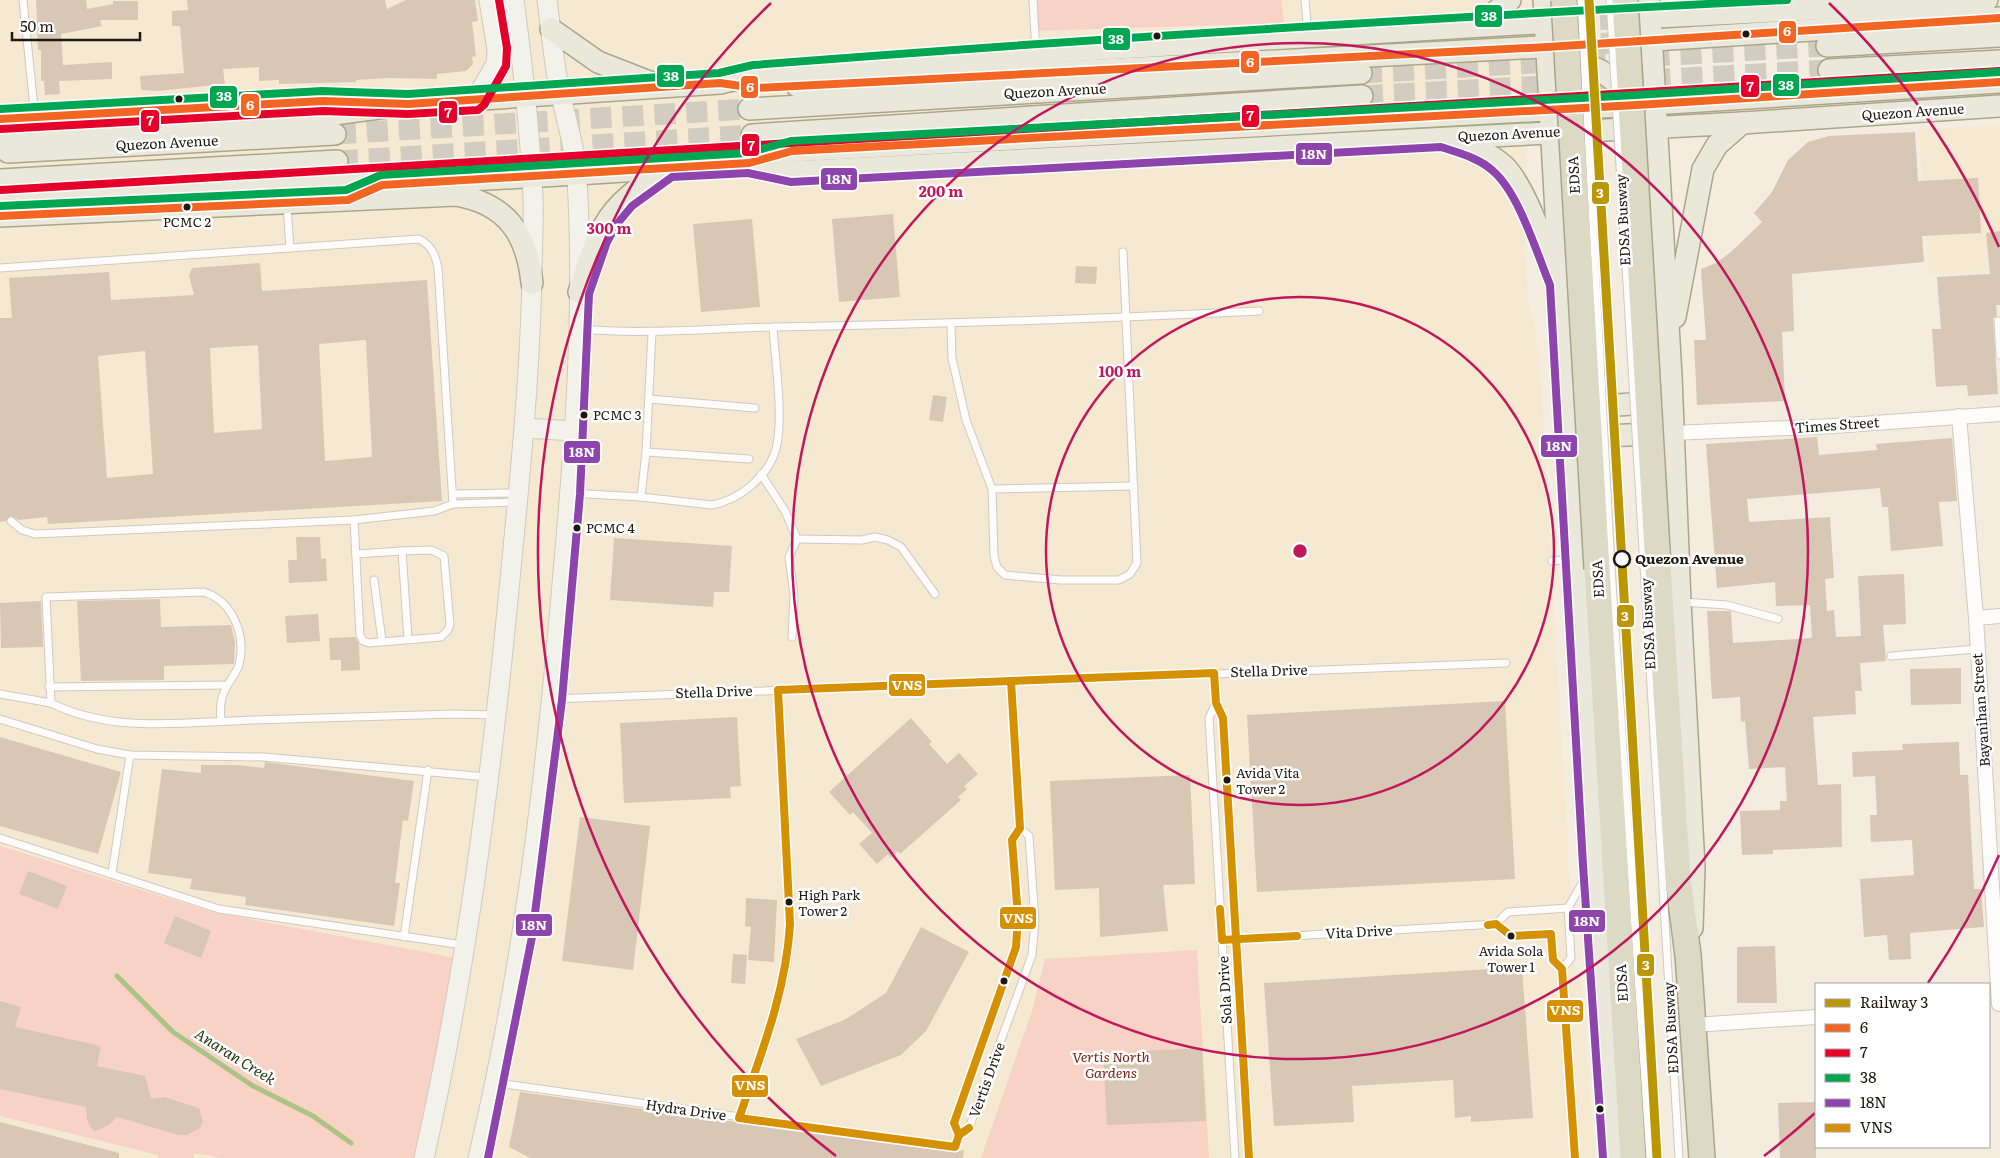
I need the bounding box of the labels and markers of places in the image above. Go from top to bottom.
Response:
unlabelled marker [1741,29,1751,39]
unlabelled marker [1152,31,1162,41]
unlabelled marker [174,94,184,104]
marker: PCMC 2 [182,202,192,212]
place label: PCMC 2 [163,212,211,231]
place label: PCMC 3 [593,405,642,424]
marker: PCMC 3 [579,410,589,420]
place label: PCMC 4 [586,518,635,537]
marker: PCMC 4 [572,523,582,533]
centre of rings [1291,542,1309,560]
place label: Quezon Avenue [1635,548,1744,568]
marker: Quezon Avenue [1613,550,1631,568]
place label: Avida Vita Tower 2 [1236,763,1299,798]
marker: Avida Vita Tower 2 [1222,775,1232,785]
place label: High Park Tower 2 [798,885,861,920]
marker: High Park Tower 2 [784,897,794,907]
marker: Avida Sola Tower 1 [1506,931,1516,941]
place label: Avida Sola Tower 1 [1479,941,1543,976]
unlabelled marker [999,976,1009,986]
unlabelled marker [1595,1104,1605,1114]

